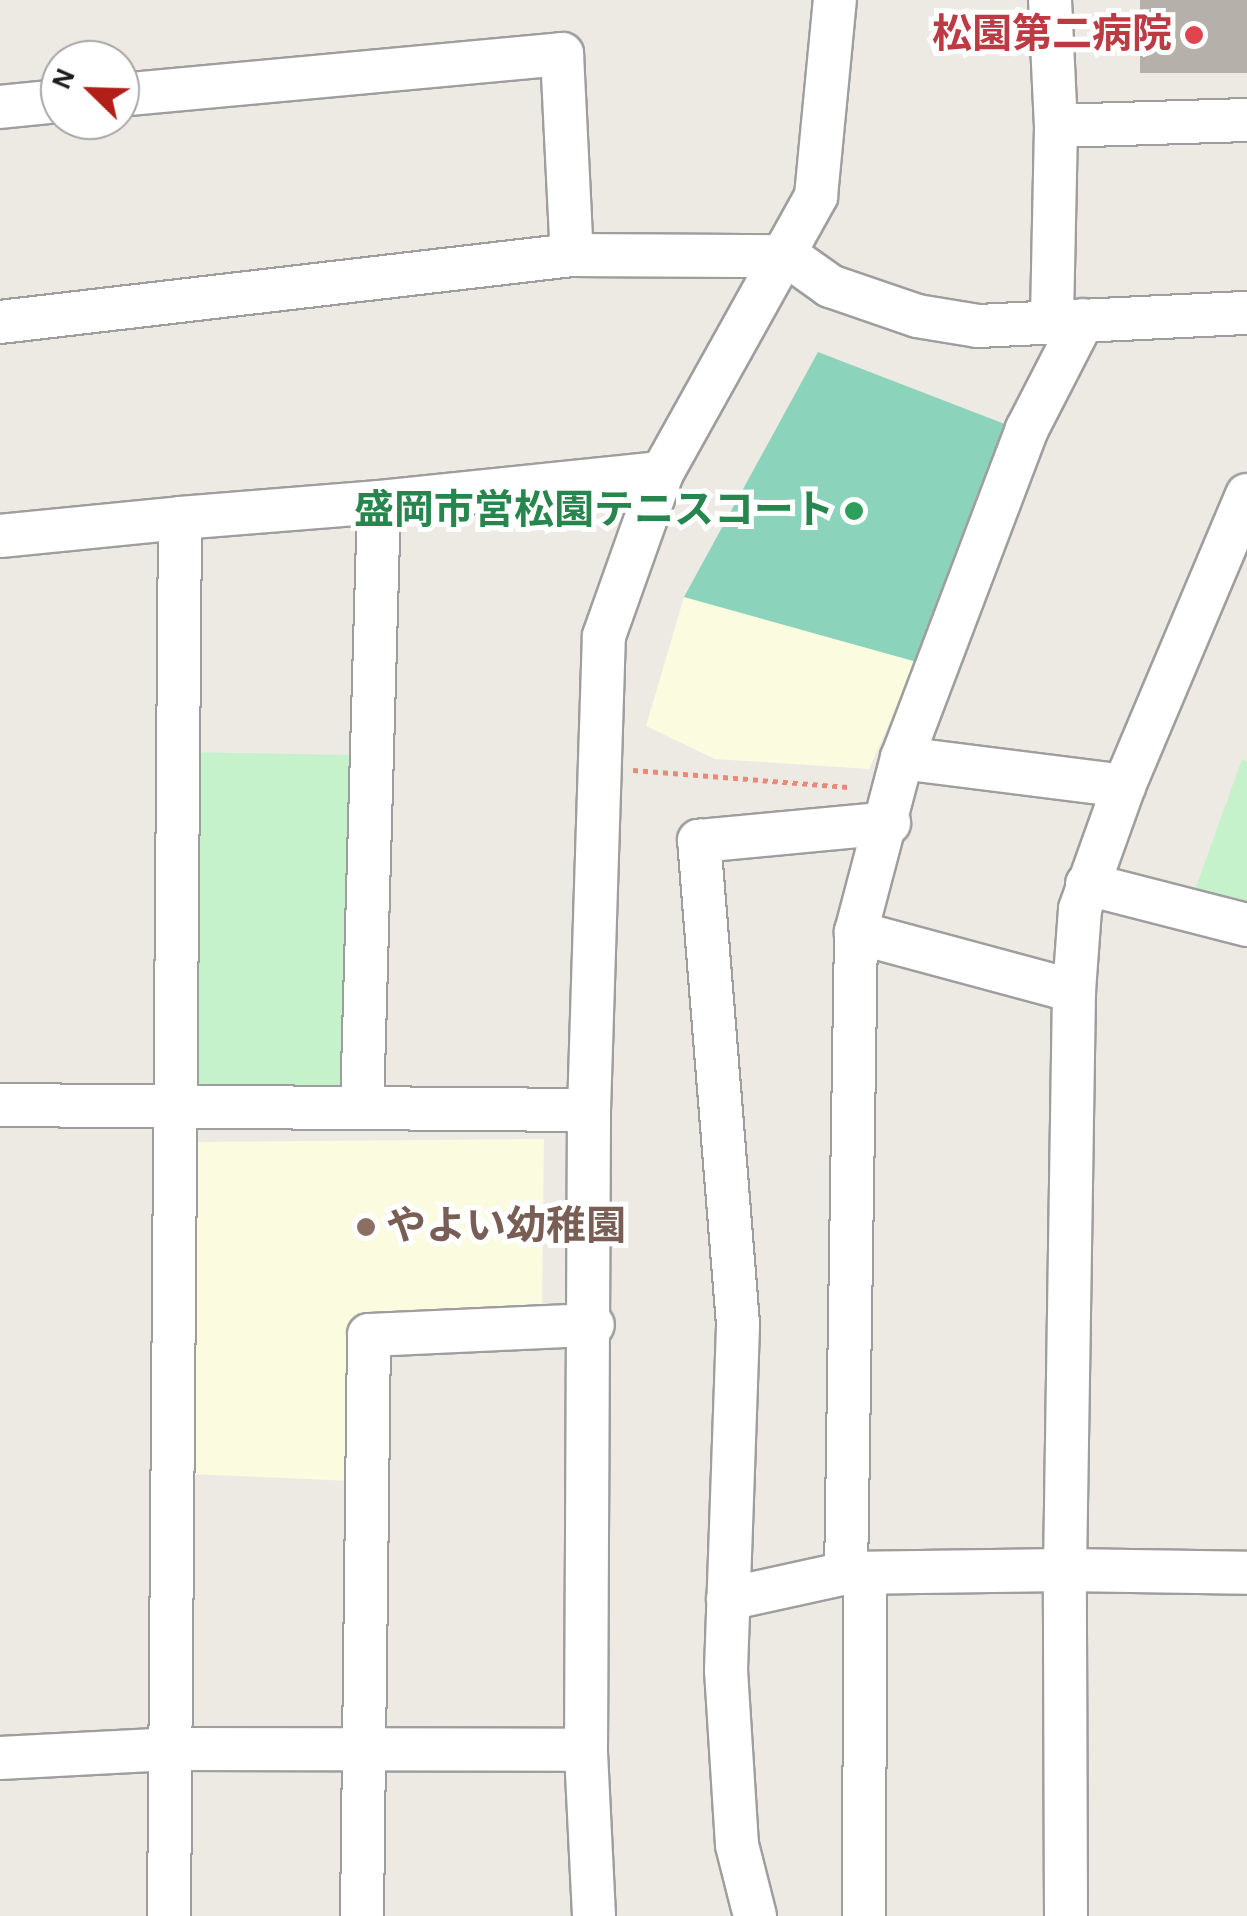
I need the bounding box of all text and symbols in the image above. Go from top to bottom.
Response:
place label: 松園第二病院 [932,11,1172,59]
marker: 松園第二病院 [1181,22,1207,48]
north arrow [40,40,140,140]
text: N [48,65,81,93]
place label: 盛岡市営松園テニスコート [354,487,834,535]
marker: 盛岡市営松園テニスコート [843,500,865,522]
place label: やよい幼稚園 [386,1203,626,1251]
marker: やよい幼稚園 [355,1216,377,1238]

